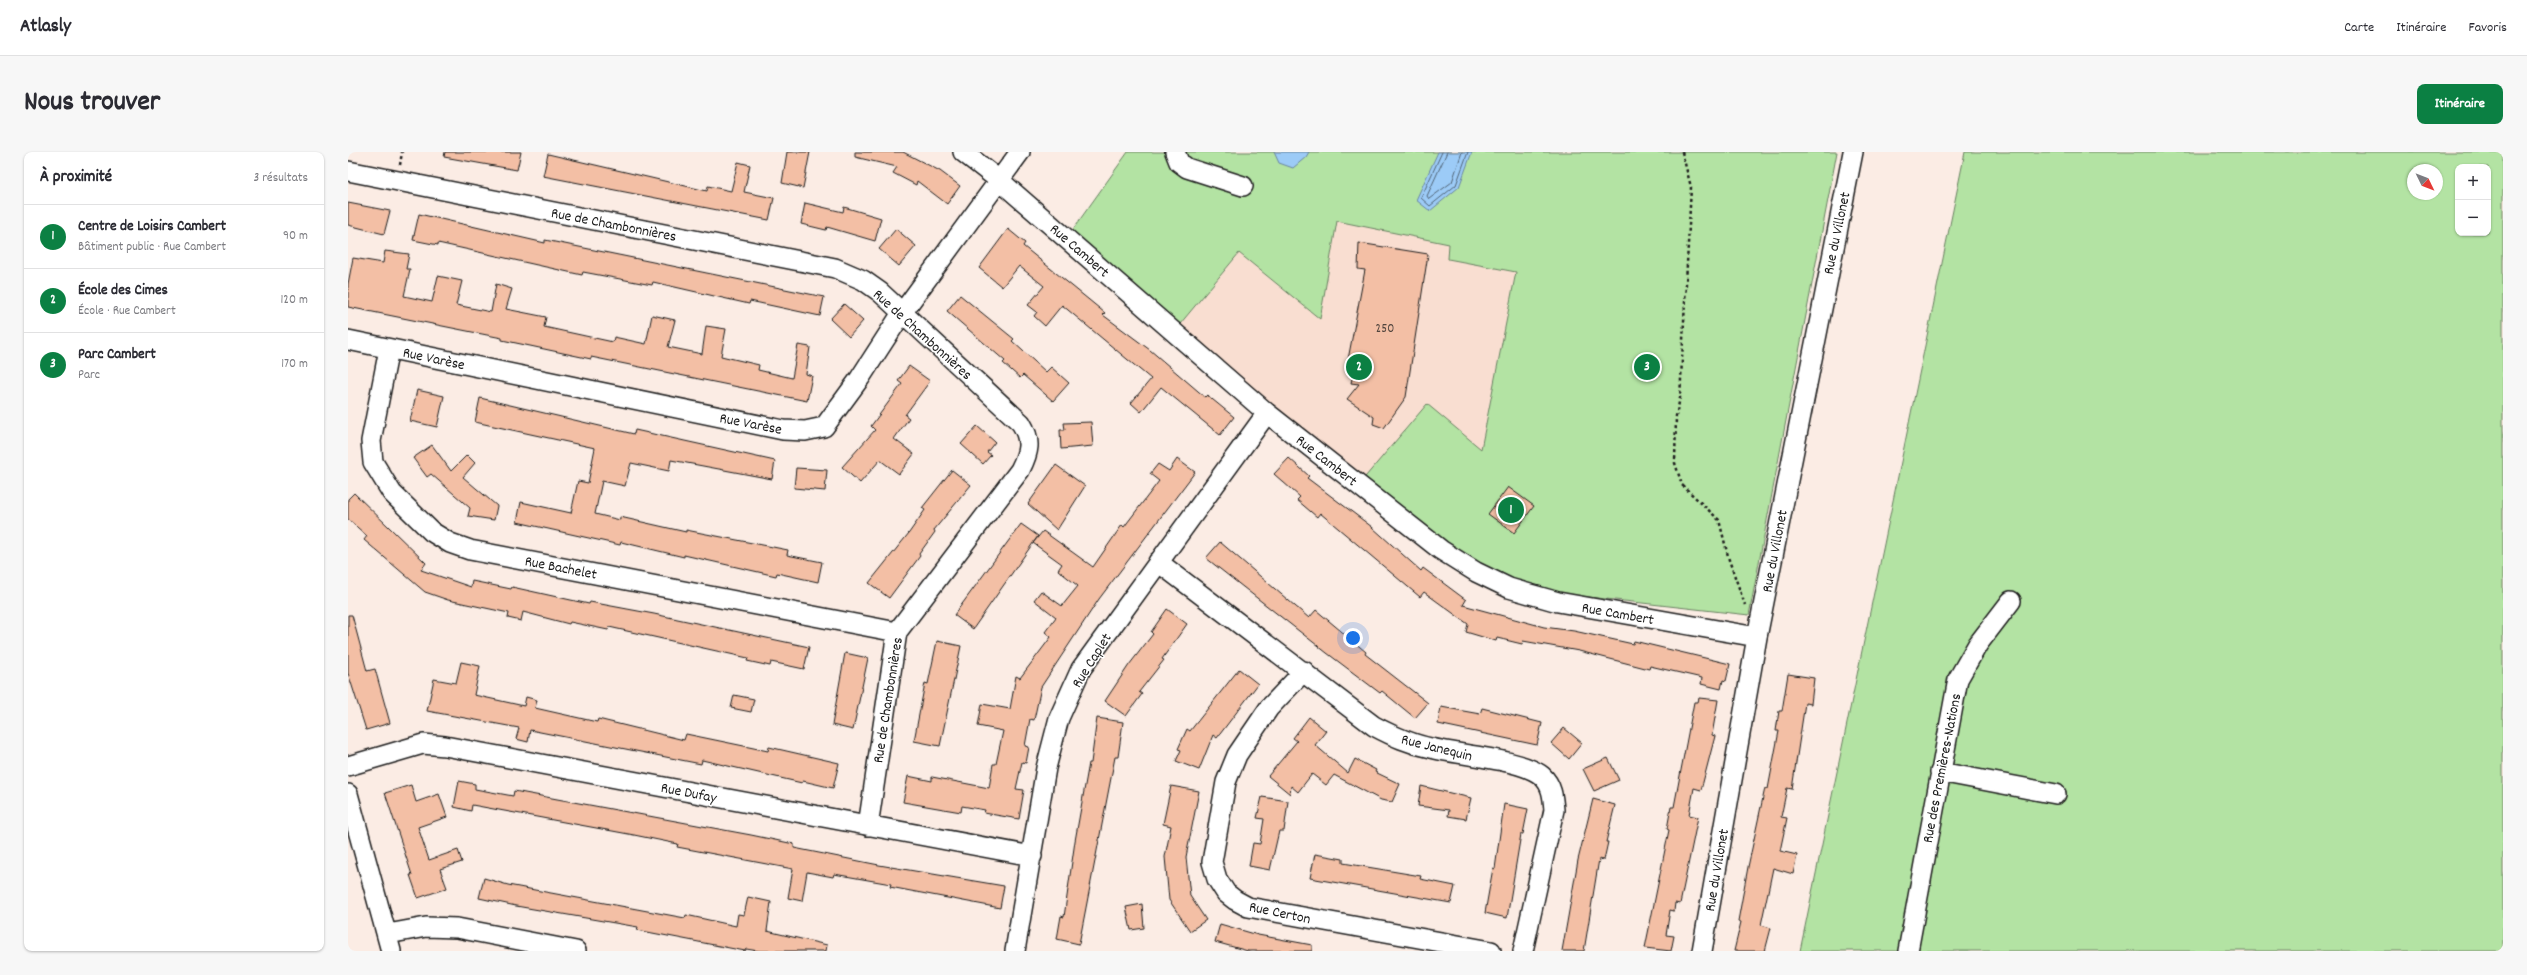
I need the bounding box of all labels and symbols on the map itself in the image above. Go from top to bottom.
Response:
north arrow [2407,164,2443,200]
street label: Rue du Villonet [1819,190,1857,277]
street label: Rue de Chambonnières [549,203,678,249]
street label: Rue Cambert [1044,219,1114,284]
street label: Rue de Chambonnières [867,285,976,386]
house number: 250 [1376,320,1394,339]
street label: Rue Varèse [400,343,467,377]
pin: 2 [1346,352,1372,382]
pin: 3 [1634,352,1660,382]
street label: Rue Varèse [718,408,784,442]
street label: Rue Cambert [1290,431,1362,493]
pin: 1 [1498,495,1524,525]
street label: Rue du Villonet [1757,508,1795,595]
street label: Rue Bachelet [523,551,599,587]
street label: Rue Cambert [1580,598,1656,632]
your location [1343,628,1363,648]
street label: Rue Caplet [1067,629,1118,693]
street label: Rue de Chambonnières [868,636,910,765]
street label: Rue des Premières-Nations [1918,692,1968,845]
street label: Rue Janequin [1399,729,1474,768]
street label: Rue Dufay [659,778,719,810]
street label: Rue du Villonet [1700,827,1736,913]
street label: Rue Certon [1247,897,1313,931]

